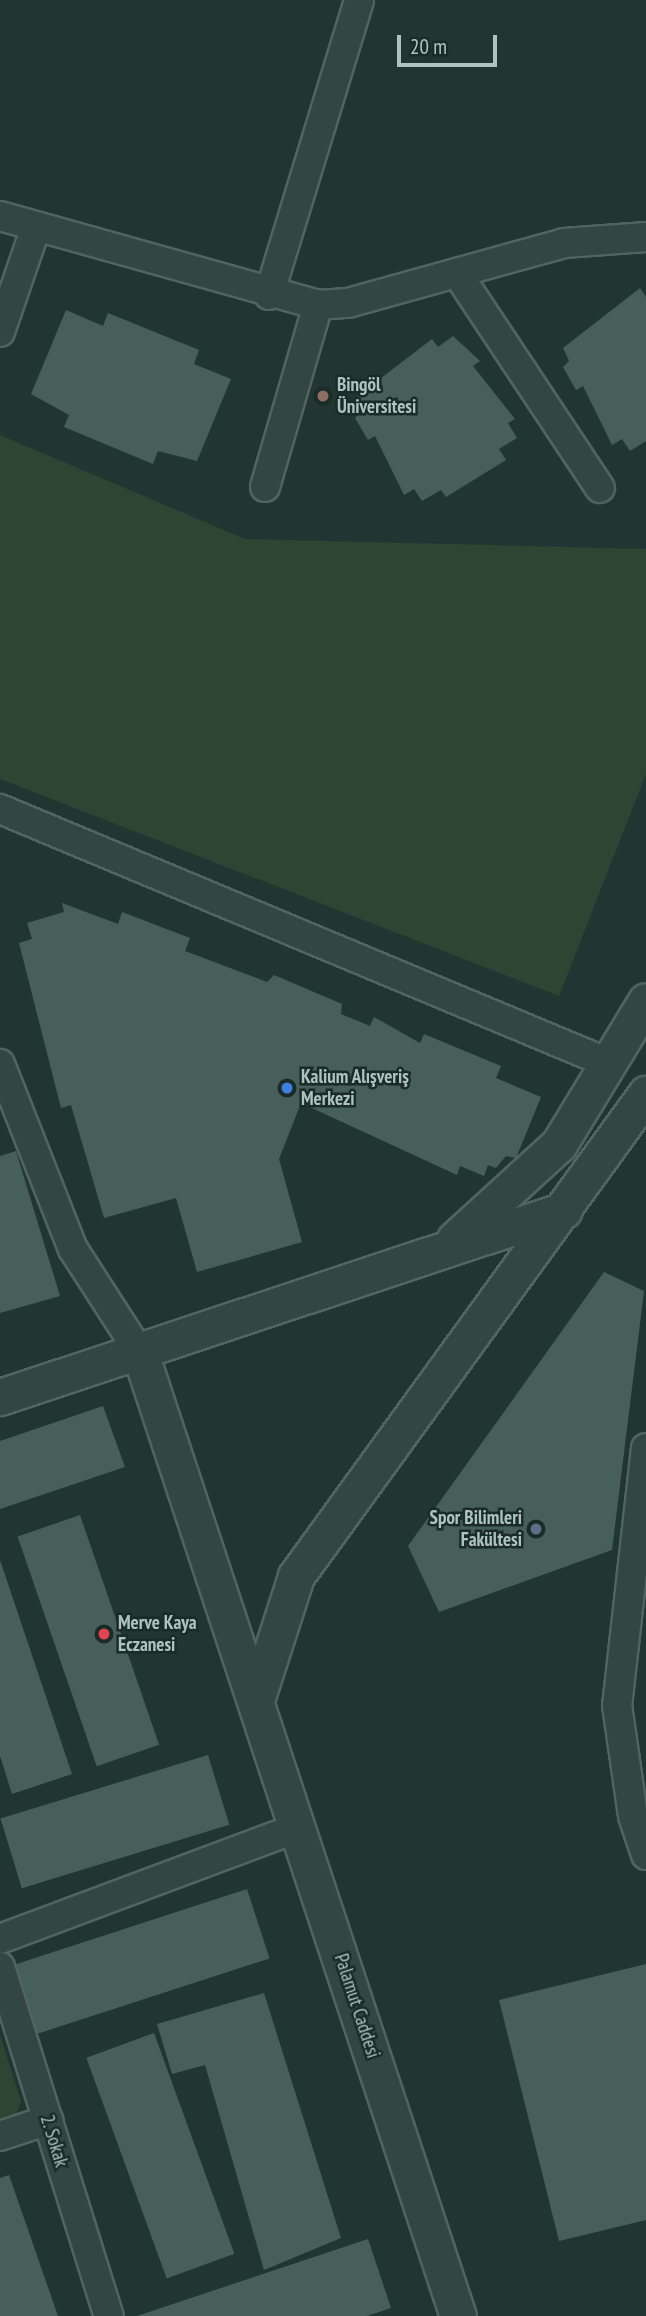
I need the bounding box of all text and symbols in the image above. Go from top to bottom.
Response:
scale bar [401,21,501,65]
text: 20 m [410,33,447,60]
place label: Bingöl Üniversitesi [337,374,416,418]
marker: Bingöl Üniversitesi [315,388,331,404]
place label: Kalium Alışveriş Merkezi [301,1066,409,1110]
marker: Kalium Alışveriş Merkezi [279,1080,295,1096]
place label: Spor Bilimleri Fakültesi [430,1507,522,1551]
marker: Spor Bilimleri Fakültesi [528,1521,544,1537]
place label: Merve Kaya Eczanesi [118,1612,197,1656]
marker: Merve Kaya Eczanesi [96,1626,112,1642]
street label: Palamut Caddesi [329,1951,385,2061]
street label: 2. Sokak [35,2112,73,2170]

